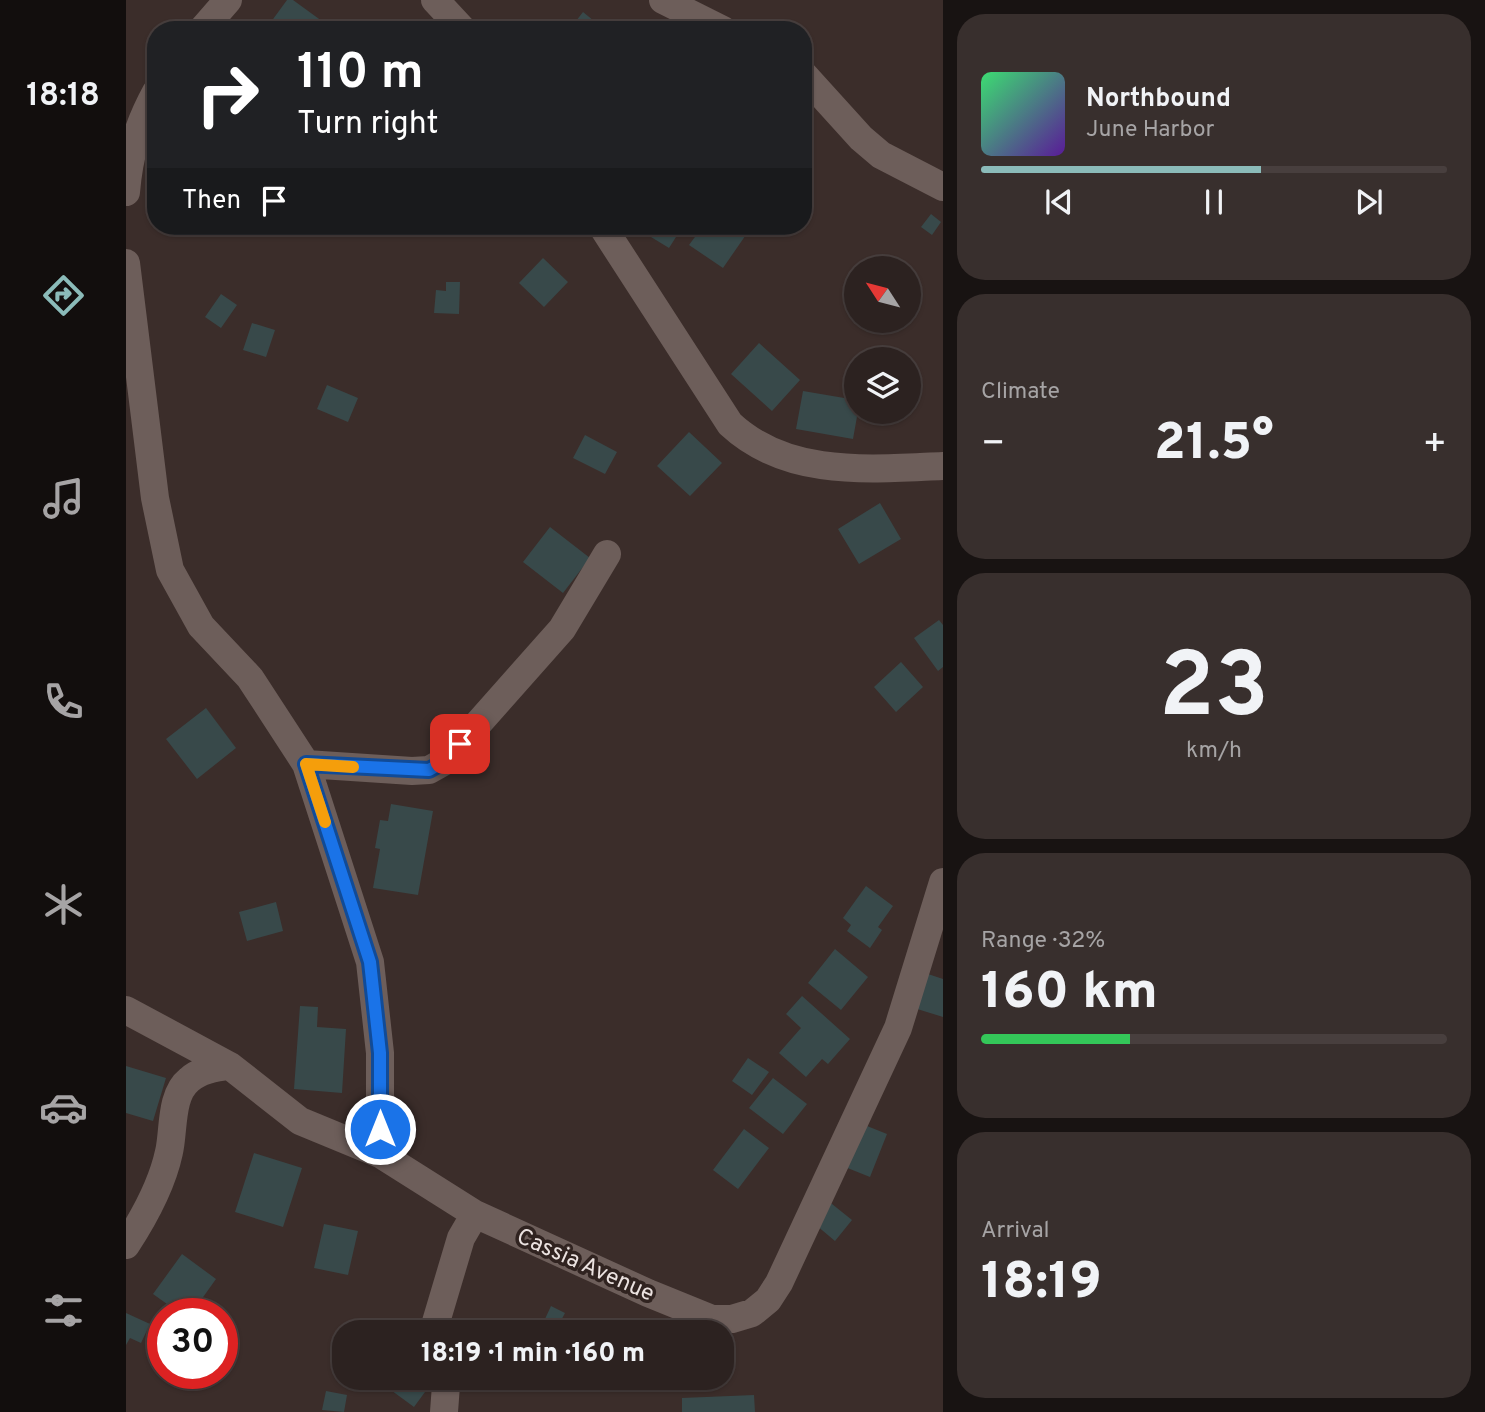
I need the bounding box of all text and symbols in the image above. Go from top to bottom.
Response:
text: 110 m [297,44,424,106]
icon: right [182,49,273,140]
text: 18:18 [26,77,100,117]
text: Northbound [1086,83,1231,116]
text: Turn right [297,105,439,145]
text: June Harbor [1086,116,1214,145]
icon: arrive [255,182,293,220]
icon: previous [1040,183,1078,221]
icon: pause [1195,183,1233,221]
icon: next [1350,183,1388,221]
text: Then [182,185,241,218]
north arrow [844,256,920,332]
map controls [844,256,921,424]
icon: directions [39,271,88,320]
button: layers [844,347,921,424]
text: Climate [981,378,1060,407]
text: 21.5° [1154,412,1274,478]
text: − [981,421,1006,470]
text: + [1422,421,1447,470]
icon: music [39,474,88,523]
text: 23 [1159,634,1269,749]
icon: phone [39,677,88,726]
pin [430,714,490,774]
icon: arrive [441,725,479,763]
text: km/h [1186,737,1242,766]
icon: climate [39,880,88,929]
text: Range · 32% [981,927,1105,956]
text: 160 km [981,961,1158,1027]
icon: car [39,1083,88,1132]
position arrow [343,1092,417,1166]
text: Arrival [981,1217,1050,1246]
street label: Cassia Avenue [512,1223,658,1310]
text: 18:19 [981,1251,1102,1317]
icon: filters [39,1286,88,1335]
speed limit sign: 30 [147,1298,238,1389]
text: 18:19 · 1 min · 160 m [421,1338,645,1371]

